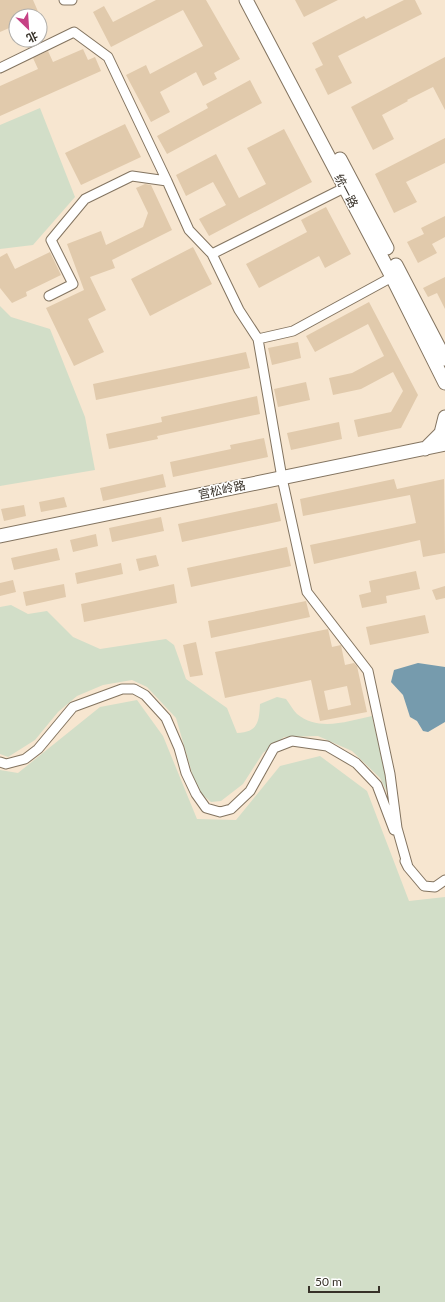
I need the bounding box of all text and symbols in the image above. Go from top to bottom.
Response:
north arrow [8,8,48,48]
text: 北 [25,29,40,46]
street label: 统一路 [331,171,362,210]
street label: 宫松岭路 [197,477,247,502]
scale bar [309,1268,379,1294]
text: 50 m [315,1274,342,1289]

